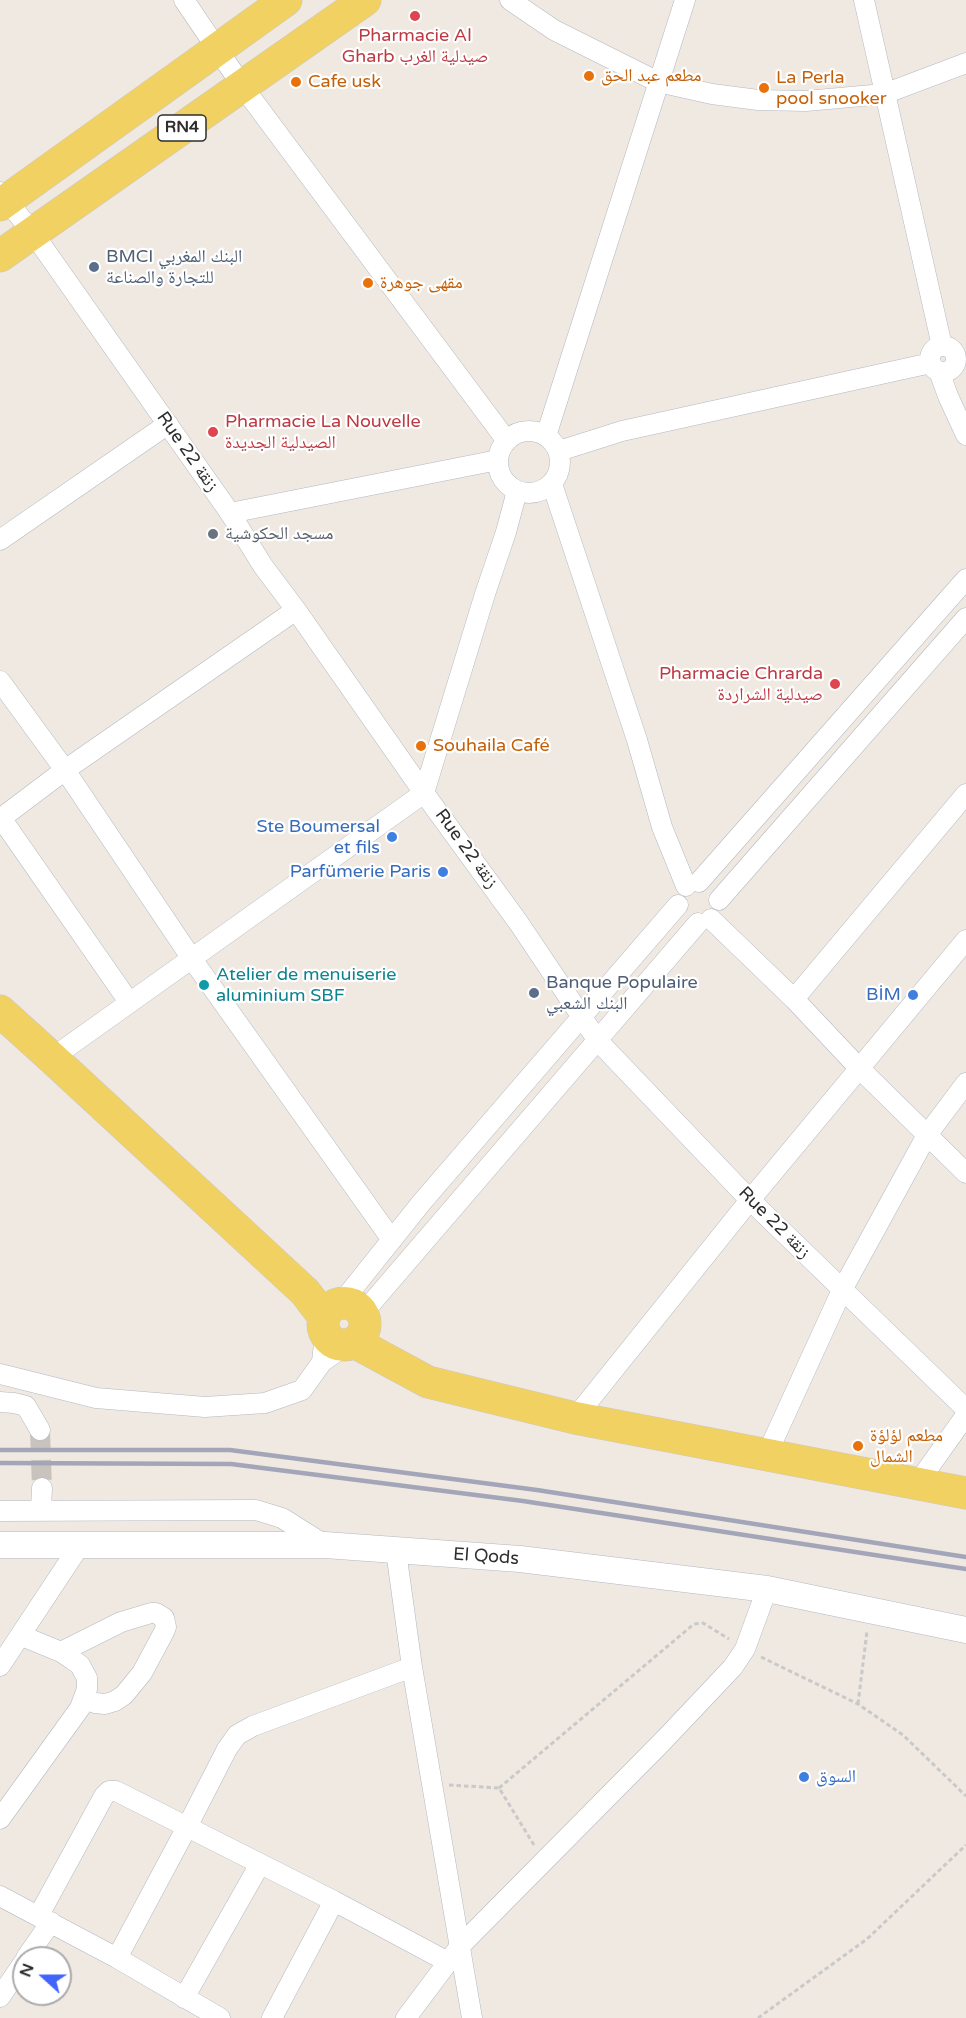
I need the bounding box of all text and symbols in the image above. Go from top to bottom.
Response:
marker: Pharmacie Al Gharb صيدلية الغرب [408,9,422,23]
place label: Pharmacie Al Gharb صيدلية الغرب [342,25,488,68]
place label: مطعم عبد الحق [601,65,701,87]
place label: La Perla pool snooker [776,67,887,110]
marker: مطعم عبد الحق [582,69,596,83]
place label: Cafe usk [308,71,381,93]
marker: Cafe usk [289,75,303,89]
marker: La Perla pool snooker [757,81,771,95]
road number: RN4 [158,115,206,141]
place label: BMCI البنك المغربي للتجارة والصناعة [106,246,242,288]
marker: BMCI البنك المغربي للتجارة والصناعة [87,260,101,274]
place label: مقهى جوهرة [380,272,463,294]
marker: مقهى جوهرة [361,276,375,290]
street label: Rue 22 زنقة [152,408,222,496]
place label: Pharmacie La Nouvelle الصيدلية الجديدة [225,411,421,454]
marker: Pharmacie La Nouvelle الصيدلية الجديدة [206,425,220,439]
place label: مسجد الحكوشية [225,523,334,545]
marker: مسجد الحكوشية [206,527,220,541]
place label: Pharmacie Chrarda صيدلية الشراردة [659,663,823,706]
marker: Pharmacie Chrarda صيدلية الشراردة [828,677,842,691]
place label: Souhaila Café [433,735,550,757]
marker: Souhaila Café [414,739,428,753]
street label: Rue 22 زنقة [430,805,502,893]
place label: Ste Boumersal et fils [257,816,380,858]
marker: Ste Boumersal et fils [385,830,399,844]
place label: Parfümerie Paris [290,861,431,883]
marker: Parfümerie Paris [436,865,450,879]
place label: Atelier de menuiserie aluminium SBF [216,964,396,1006]
place label: Banque Populaire البنك الشعبي [546,972,698,1014]
marker: Atelier de menuiserie aluminium SBF [197,978,211,992]
place label: BİM [866,984,901,1006]
marker: Banque Populaire البنك الشعبي [527,986,541,1000]
marker: BİM [906,988,920,1002]
street label: Rue 22 زنقة [734,1183,814,1263]
place label: مطعم لؤلؤة الشمال [870,1425,943,1468]
marker: مطعم لؤلؤة الشمال [851,1439,865,1453]
street label: El Qods [452,1544,520,1570]
place label: السوق [816,1766,856,1788]
marker: السوق [797,1770,811,1784]
north arrow [12,1946,72,2006]
text: N [15,1961,39,1980]

